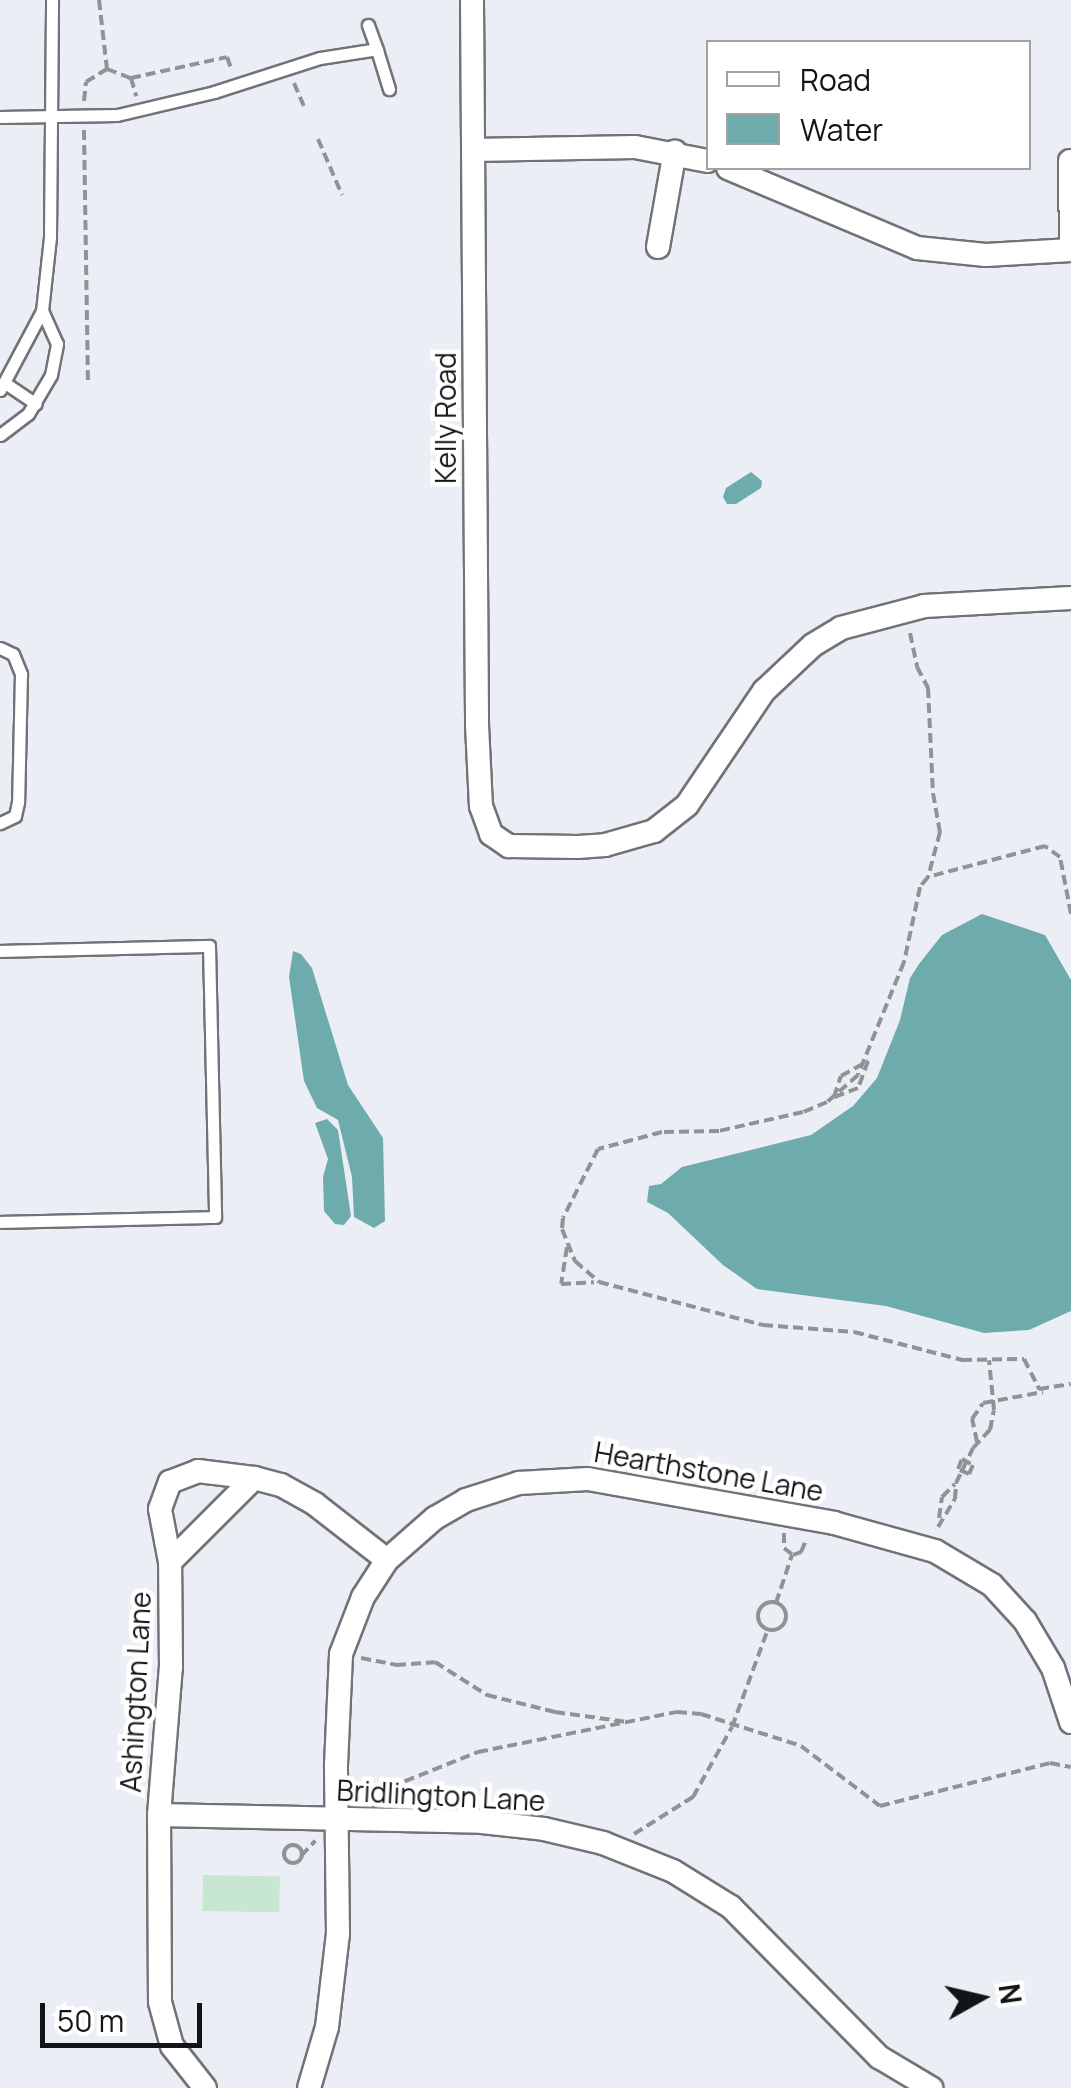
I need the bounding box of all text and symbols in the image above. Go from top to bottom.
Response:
legend [706,40,1031,170]
text: Road [800,59,871,100]
text: Water [800,109,883,150]
street label: Kelly Road [428,352,462,484]
street label: Hearthstone Lane [592,1434,826,1508]
street label: Ashington Lane [113,1591,157,1793]
street label: Bridlington Lane [336,1773,546,1817]
north arrow [931,1948,1031,2048]
text: N [990,1981,1031,2006]
scale bar [45,1983,208,2045]
text: 50 m [57,2000,124,2041]

